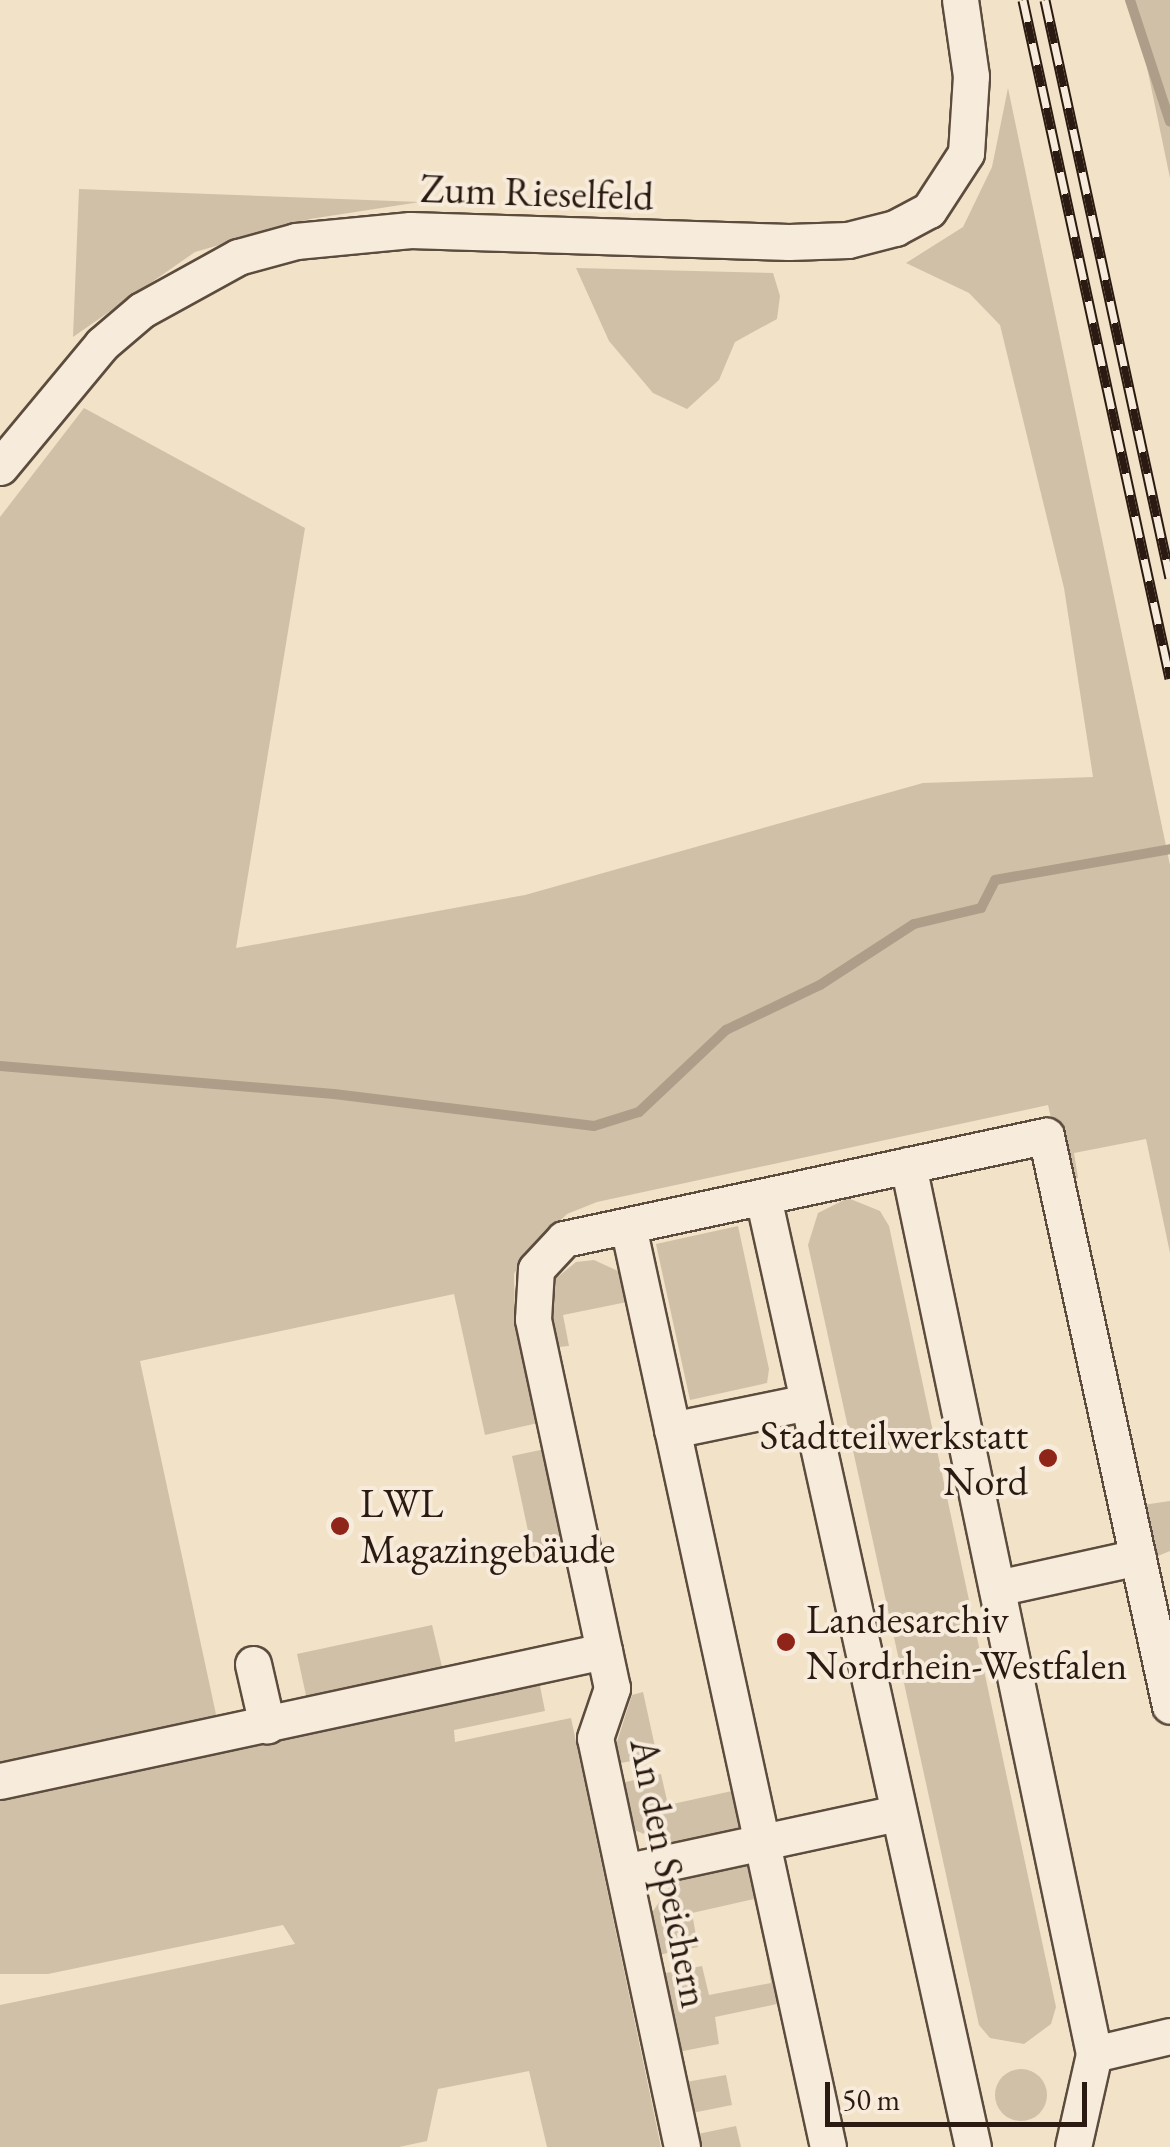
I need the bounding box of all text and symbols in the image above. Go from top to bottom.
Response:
street label: Zum Rieselfeld [419,164,655,220]
place label: Stadtteilwerkstatt Nord [760,1411,1028,1505]
marker: Stadtteilwerkstatt Nord [1037,1447,1059,1469]
place label: LWL Magazingebäude [360,1479,615,1573]
marker: LWL Magazingebäude [329,1515,351,1537]
place label: Landesarchiv Nordrhein-Westfalen [806,1595,1127,1689]
marker: Landesarchiv Nordrhein-Westfalen [775,1631,797,1653]
street label: An den Speichern [620,1734,720,2012]
scale bar [830,2062,1092,2124]
text: 50 m [842,2080,900,2119]

